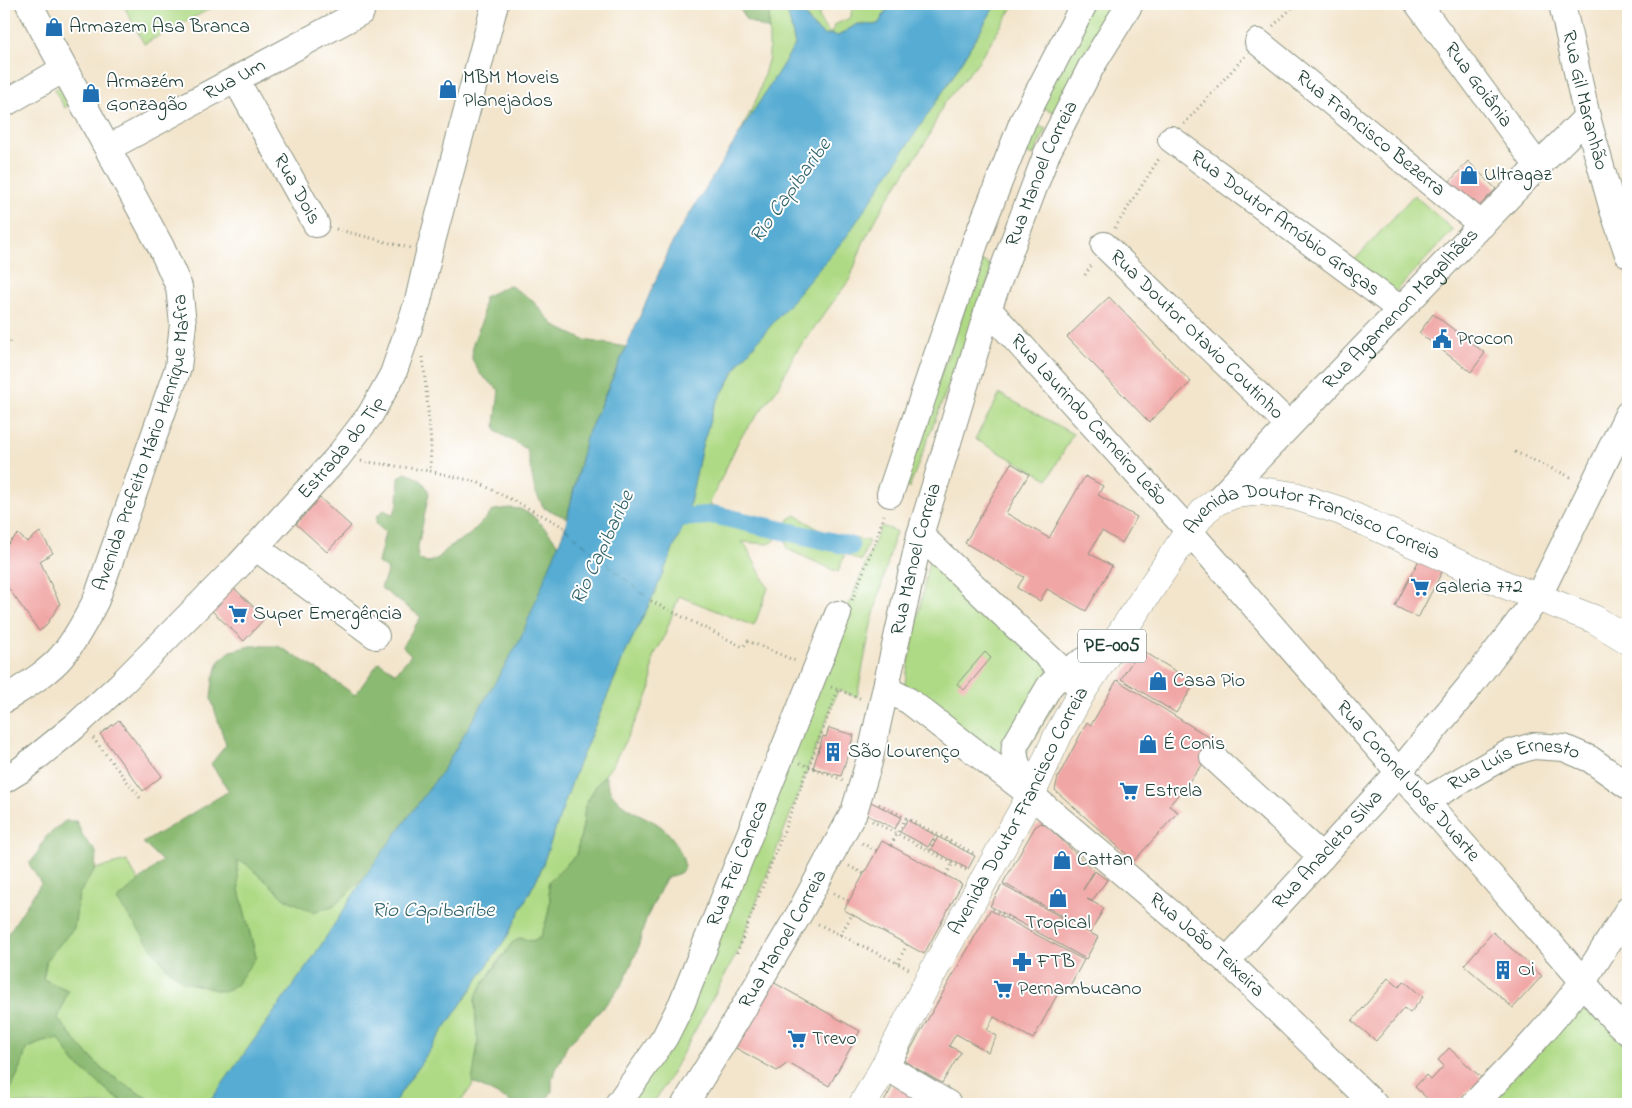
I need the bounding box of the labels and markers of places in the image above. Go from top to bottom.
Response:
place label: Armazem Asa Branca [69,13,250,42]
shop icon: Armazem Asa Branca [43,16,65,38]
place label: MBM Moveis Planejados [463,64,559,116]
place label: Armazém Gonzagão [106,68,188,121]
shop icon: MBM Moveis Planejados [437,78,459,100]
shop icon: Armazém Gonzagão [80,82,102,104]
place label: Ultragaz [1484,161,1553,191]
shop icon: Ultragaz [1458,164,1480,186]
place label: Procon [1457,325,1513,354]
public building icon: Procon [1431,328,1453,350]
place label: Galeria 772 [1435,573,1523,602]
supermarket icon: Galeria 772 [1409,576,1431,598]
place label: Super Emergência [253,600,402,630]
supermarket icon: Super Emergência [227,603,249,625]
place label: Casa Pio [1173,667,1245,696]
shop icon: Casa Pio [1147,670,1169,692]
place label: É Conis [1163,730,1225,759]
shop icon: É Conis [1137,733,1159,755]
place label: São Lourenço [848,738,960,767]
building icon: São Lourenço [822,741,844,763]
place label: Estrela [1144,777,1202,806]
supermarket icon: Estrela [1118,780,1140,802]
place label: Cattan [1077,846,1133,875]
shop icon: Cattan [1051,849,1073,871]
shop icon: Tropical [1047,887,1069,909]
place label: Tropical [1025,909,1091,938]
place label: FTB [1036,948,1075,977]
pharmacy icon: FTB [1011,951,1033,973]
place label: Oi [1518,956,1535,985]
building icon: Oi [1492,959,1514,981]
place label: Pernambucano [1018,975,1142,1004]
supermarket icon: Pernambucano [992,978,1014,1000]
place label: Trevo [812,1025,857,1054]
supermarket icon: Trevo [786,1028,808,1050]

